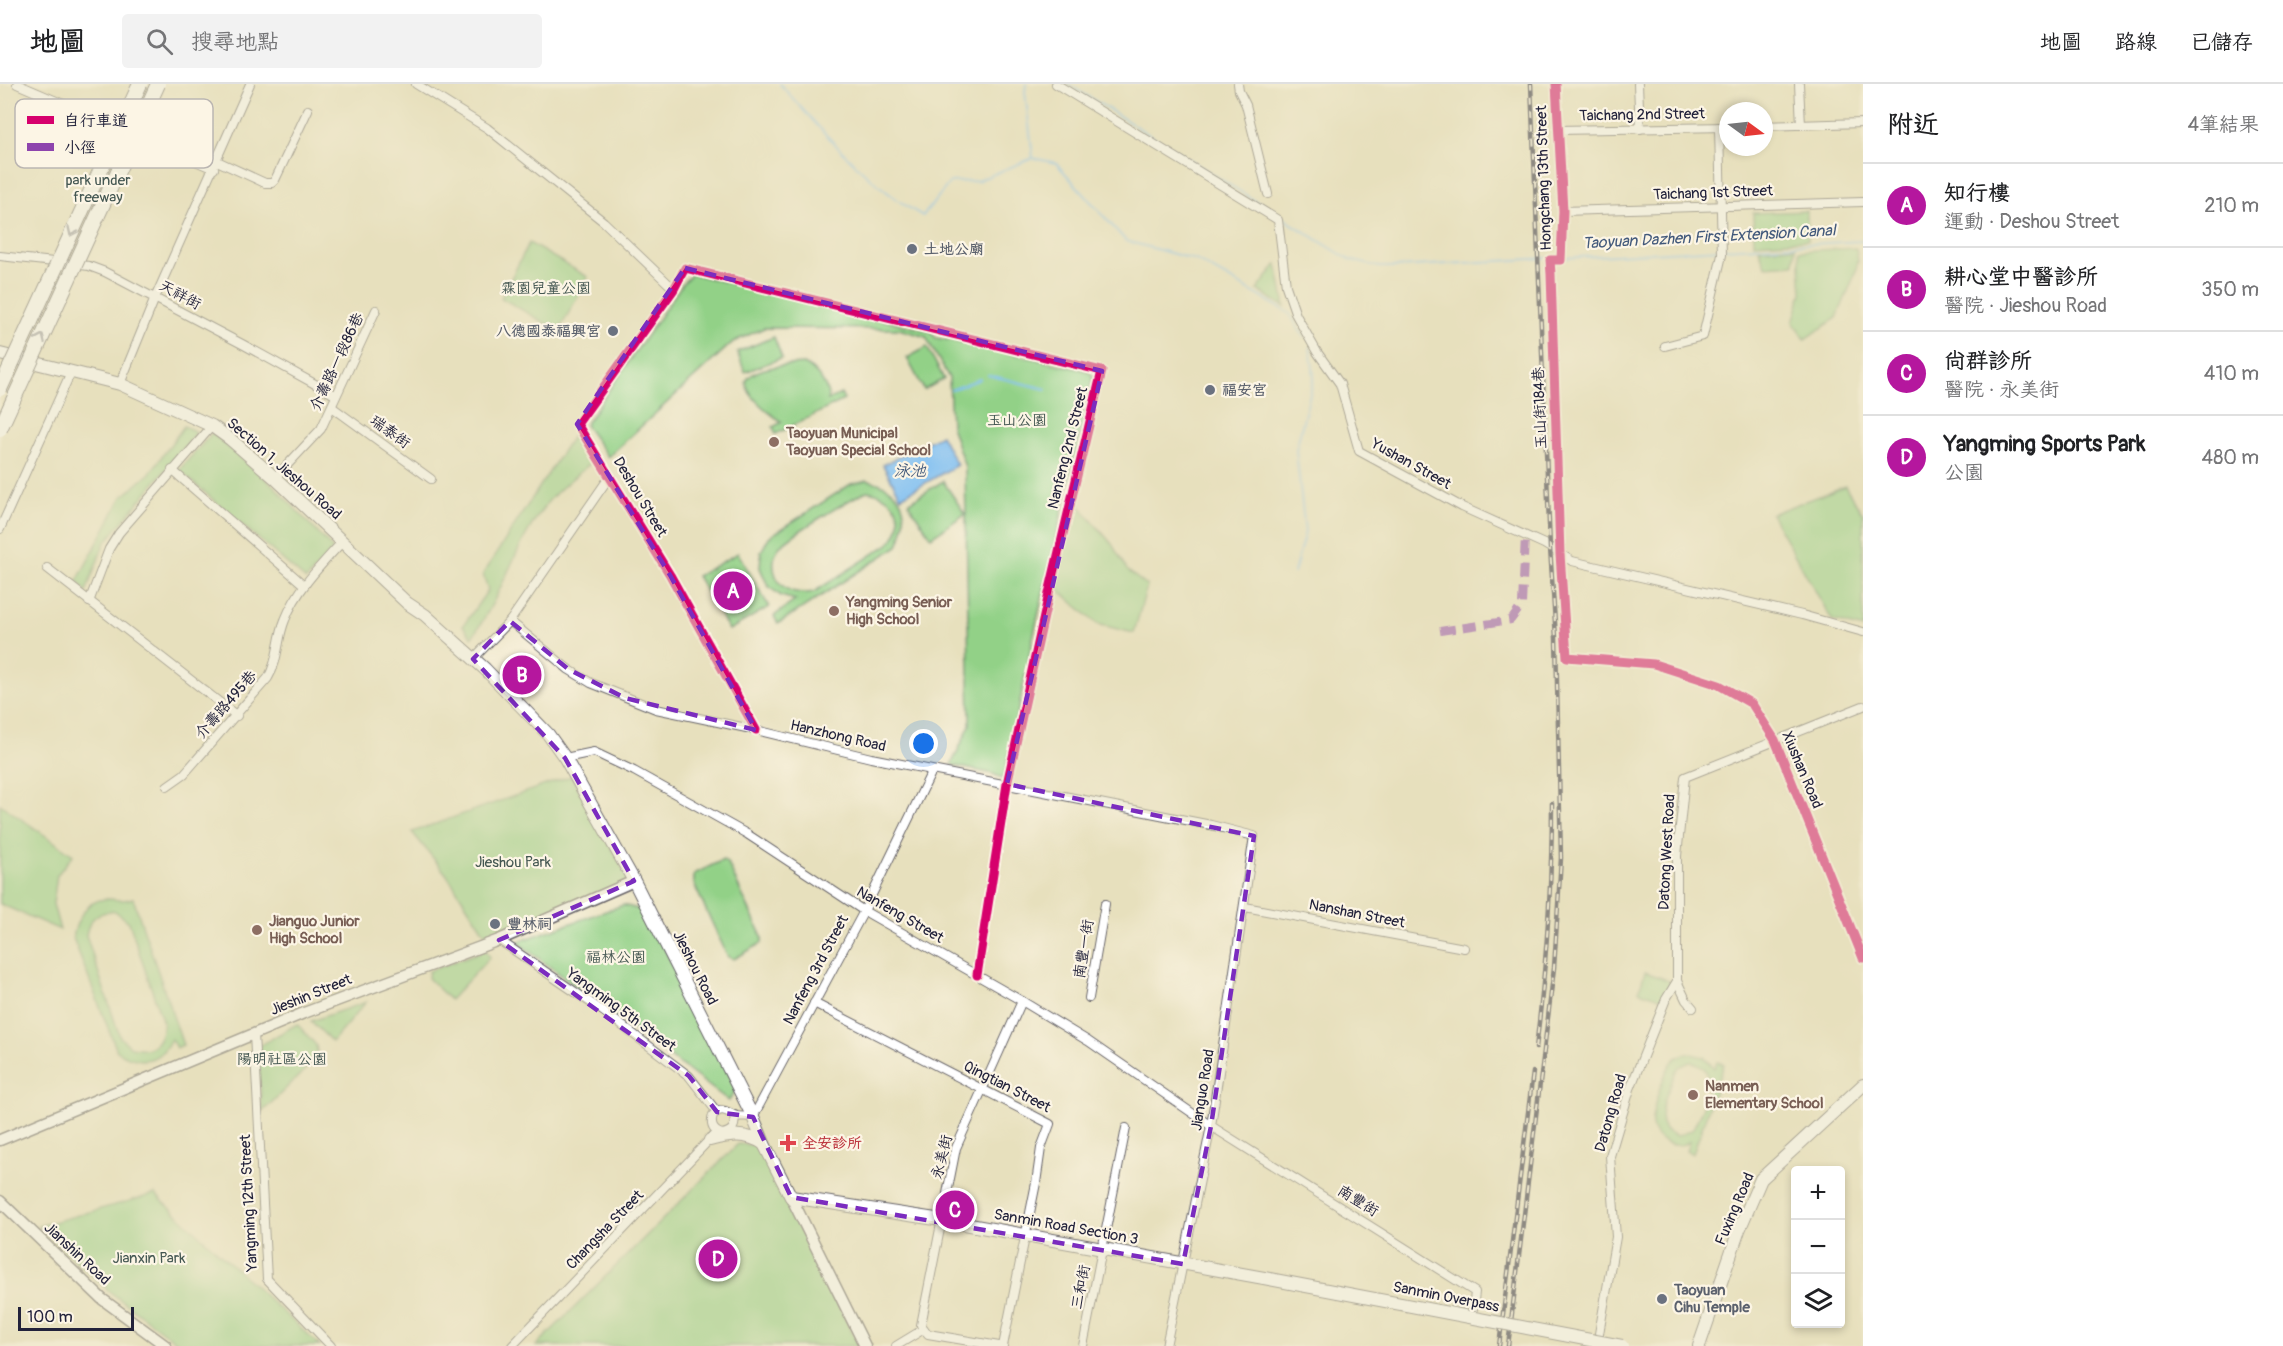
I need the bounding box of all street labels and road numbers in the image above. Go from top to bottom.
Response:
street label: Hongchang 13th Street [1532,104,1556,251]
street label: Taichang 2nd Street [1579,104,1706,126]
street label: Taichang 1st Street [1653,181,1774,205]
street label: 天祥街 [156,276,204,314]
street label: 介壽路一段86巷 [306,310,368,414]
street label: 玉山街184巷 [1529,367,1551,449]
street label: Nanfeng 2nd Street [1044,384,1093,511]
street label: 瑞泰街 [366,411,414,453]
street label: Section 1, Jieshou Road [223,414,345,524]
street label: Yushan Street [1367,434,1455,494]
street label: Deshou Street [609,454,672,541]
street label: 介壽路495巷 [191,667,261,743]
street label: Hanzhong Road [788,716,888,756]
street label: Xiushan Road [1777,729,1827,811]
street label: Datong West Road [1654,793,1680,911]
street label: Nanfeng Street [853,882,948,948]
street label: Nanshan Street [1307,895,1408,933]
street label: Nanfeng 3rd Street [779,911,853,1028]
street label: 南豐一街 [1070,918,1098,980]
street label: Jieshou Road [668,928,722,1008]
street label: Yangming 5th Street [562,963,680,1057]
street label: Jieshin Street [268,970,355,1020]
street label: Jianguo Road [1187,1048,1219,1132]
street label: Qingtian Street [960,1057,1055,1118]
street label: Datong Road [1591,1072,1631,1154]
street label: Yangming 12th Street [236,1133,262,1273]
street label: 永美街 [927,1133,957,1181]
street label: Fuxing Road [1711,1170,1759,1248]
street label: 南豐街 [1334,1181,1382,1221]
street label: Changsha Street [562,1185,648,1274]
street label: Sanmin Road Section 3 [992,1205,1140,1249]
street label: Jianshin Road [40,1218,114,1290]
street label: 三和街 [1067,1263,1095,1311]
street label: Sanmin Overpass [1391,1277,1501,1317]

